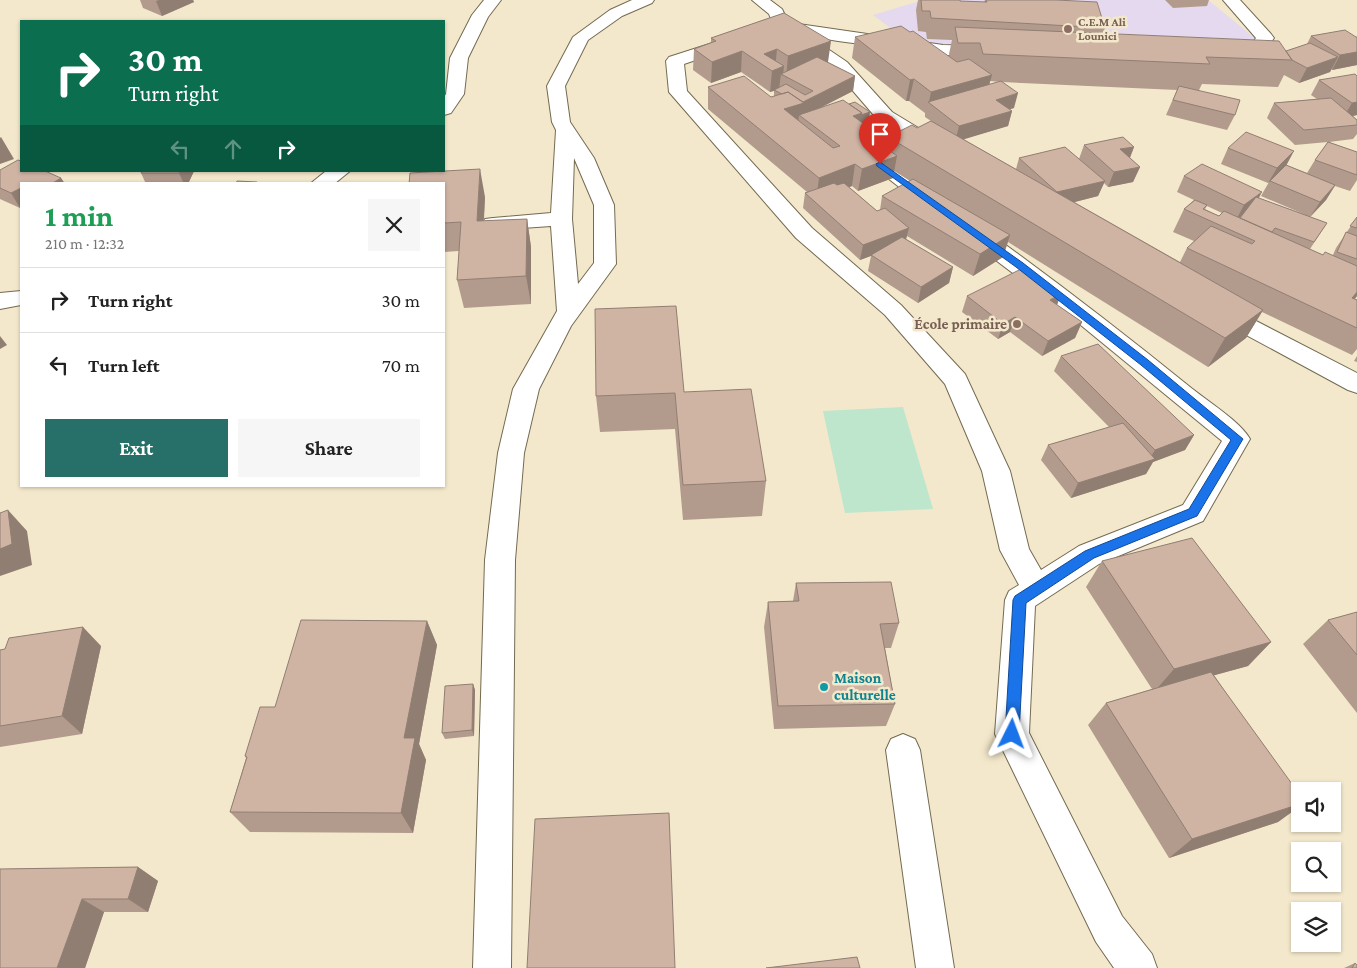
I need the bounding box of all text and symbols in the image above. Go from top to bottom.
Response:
place label: C.E.M Ali Lounici [1078,15,1126,43]
marker: C.E.M Ali Lounici [1062,23,1074,35]
icon: right [45,40,110,105]
text: 30 m [128,40,203,79]
text: Turn right [128,81,219,106]
pin [859,113,901,164]
icon: arrive [866,120,894,148]
icon: left [166,135,194,163]
icon: ahead [219,135,247,163]
icon: right [272,135,300,163]
text: 1 min [45,199,113,232]
button: close [368,199,420,251]
text: 210 m · 12:32 [45,235,124,252]
icon: right [45,286,73,314]
text: Turn right [88,290,173,311]
text: 30 m [381,290,420,311]
place label: École primaire [914,316,1007,332]
marker: École primaire [1011,318,1023,330]
icon: left [45,351,73,379]
text: Turn left [88,355,160,376]
text: 70 m [382,355,420,376]
button: Exit [45,419,228,477]
button: Share [238,419,420,477]
place label: Maison culturelle [834,670,896,703]
marker: Maison culturelle [818,681,830,693]
position arrow [985,707,1037,759]
map controls [1291,782,1341,952]
button: sound [1291,782,1341,832]
button: search [1291,842,1341,892]
button: layers [1291,902,1341,952]

